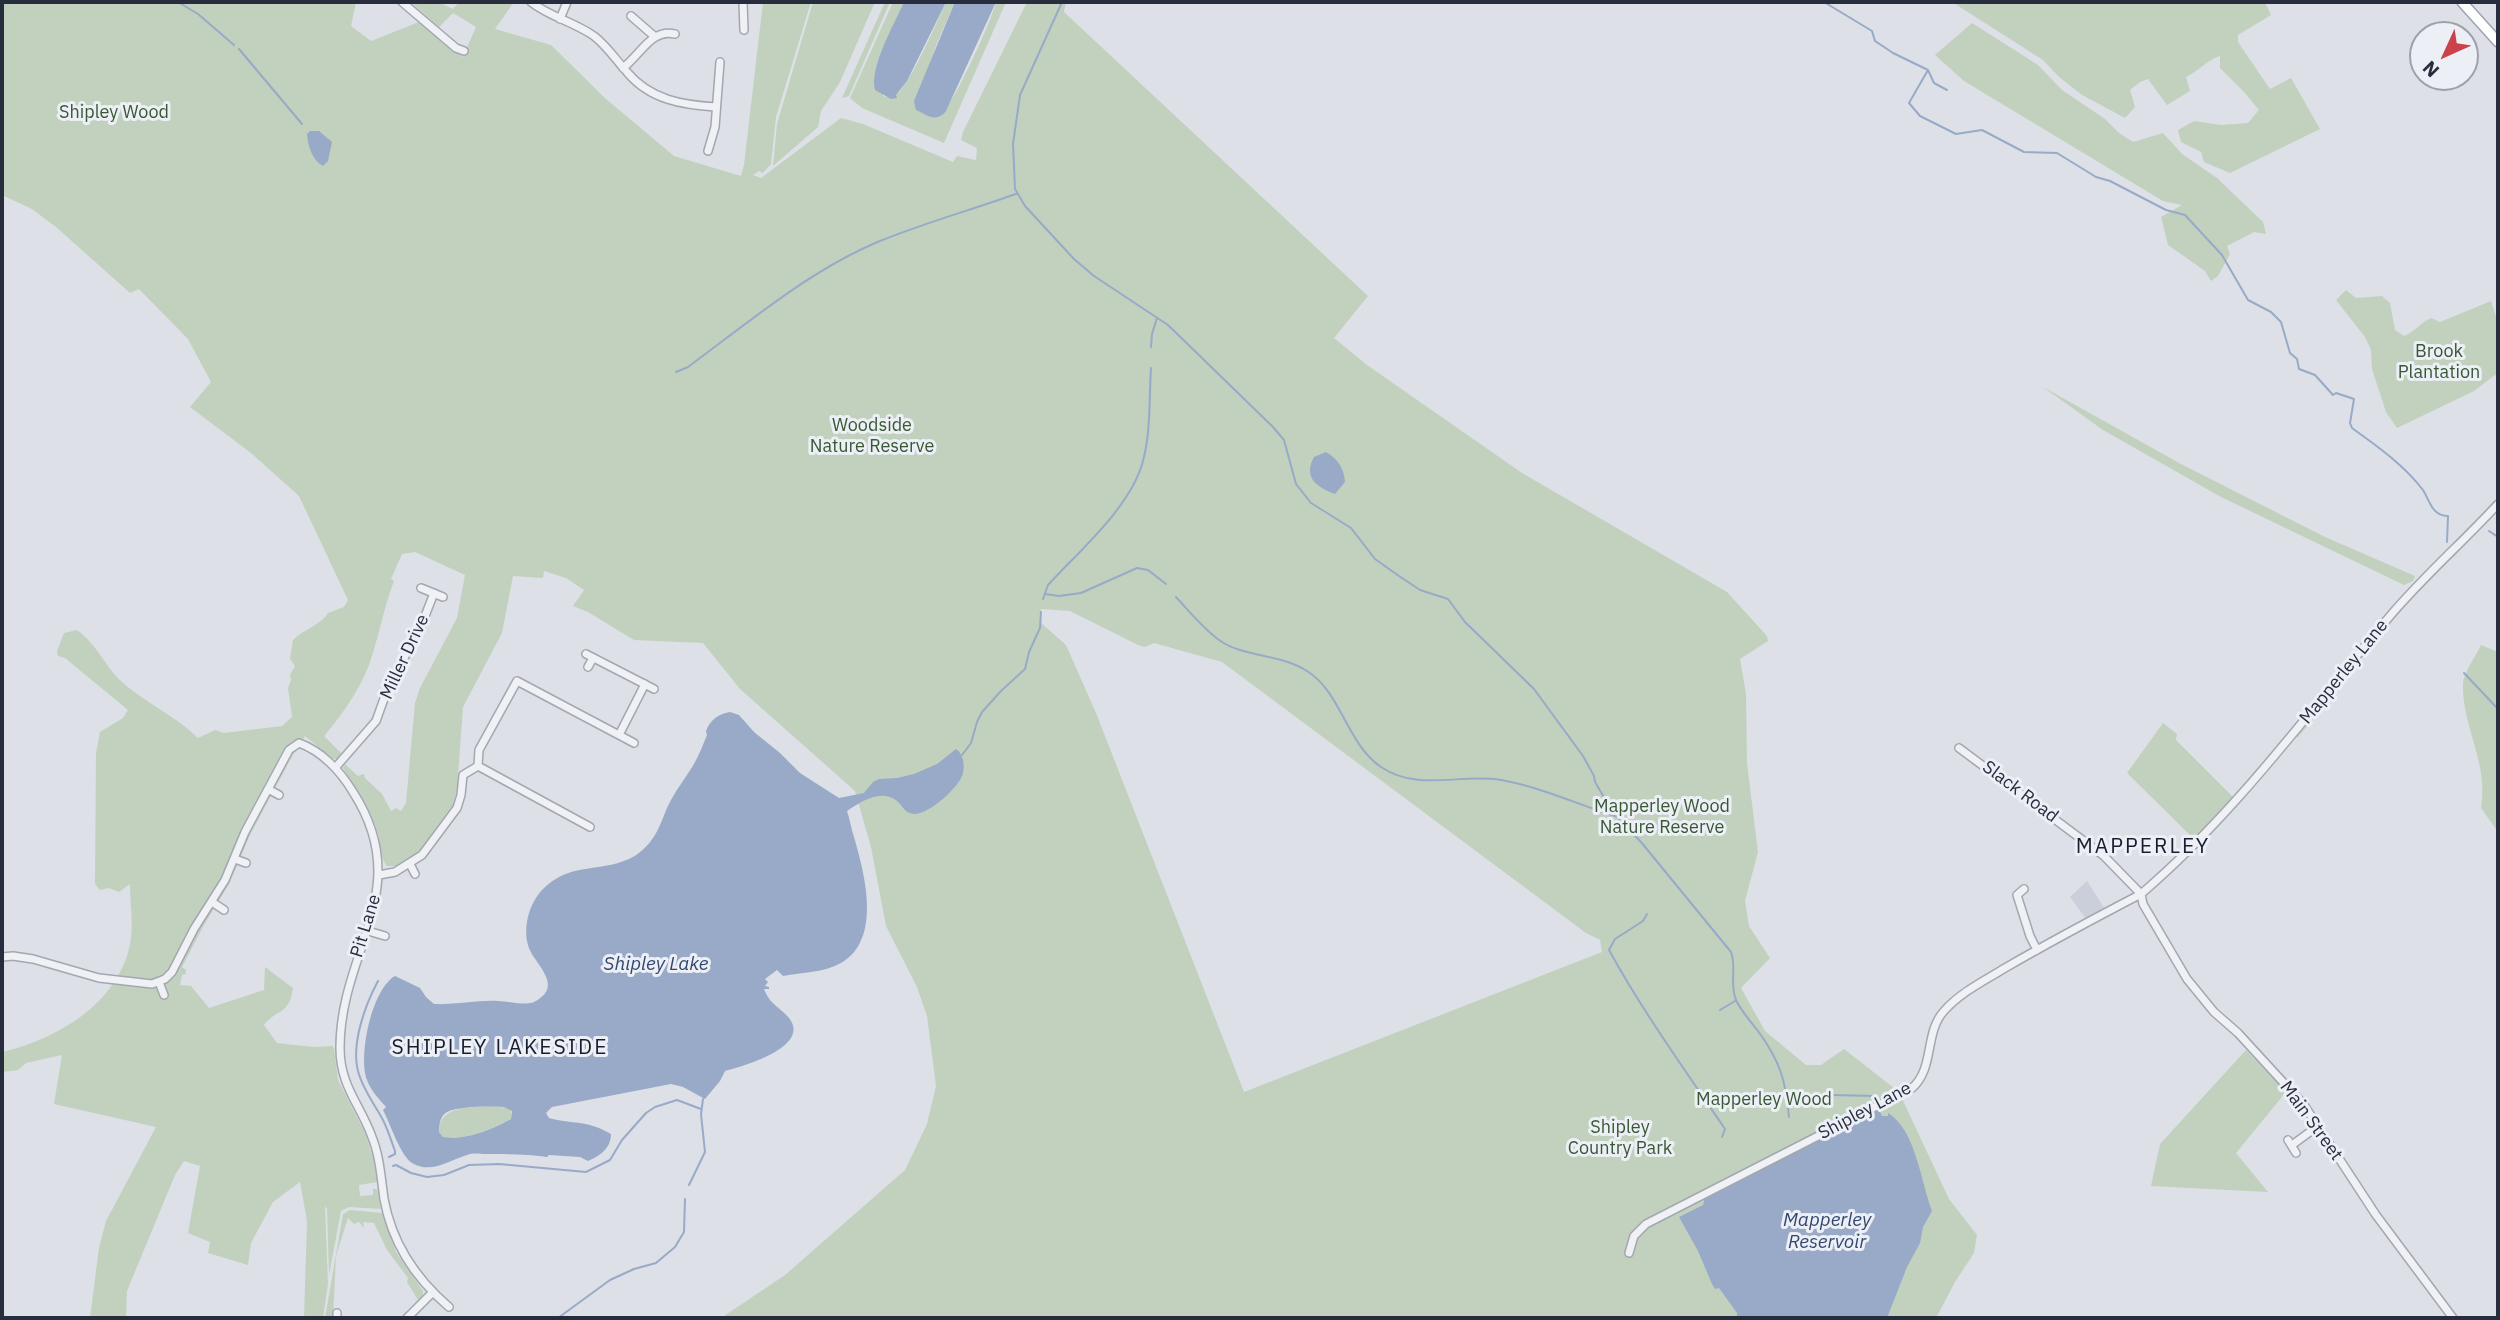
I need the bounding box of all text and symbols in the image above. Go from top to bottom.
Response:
north arrow [2409,21,2479,91]
text: N [2417,56,2444,83]
park label: Shipley Wood [59,102,169,124]
park label: Brook Plantation [2398,341,2480,384]
park label: Woodside Nature Reserve [810,415,934,458]
street label: Miller Drive [376,611,434,703]
street label: Mapperley Lane [2295,615,2393,729]
street label: Slack Road [1978,757,2062,827]
park label: Mapperley Wood Nature Reserve [1594,796,1730,838]
district label: MAPPERLEY [2077,834,2209,860]
street label: Pit Lane [346,892,386,960]
water label: Shipley Lake [603,954,709,976]
district label: SHIPLEY LAKESIDE [394,1035,606,1061]
street label: Shipley Lane [1815,1077,1915,1145]
street label: Main Street [2275,1077,2347,1165]
park label: Mapperley Wood [1696,1089,1832,1111]
park label: Shipley Country Park [1568,1117,1672,1160]
water label: Mapperley Reservoir [1783,1210,1871,1254]

